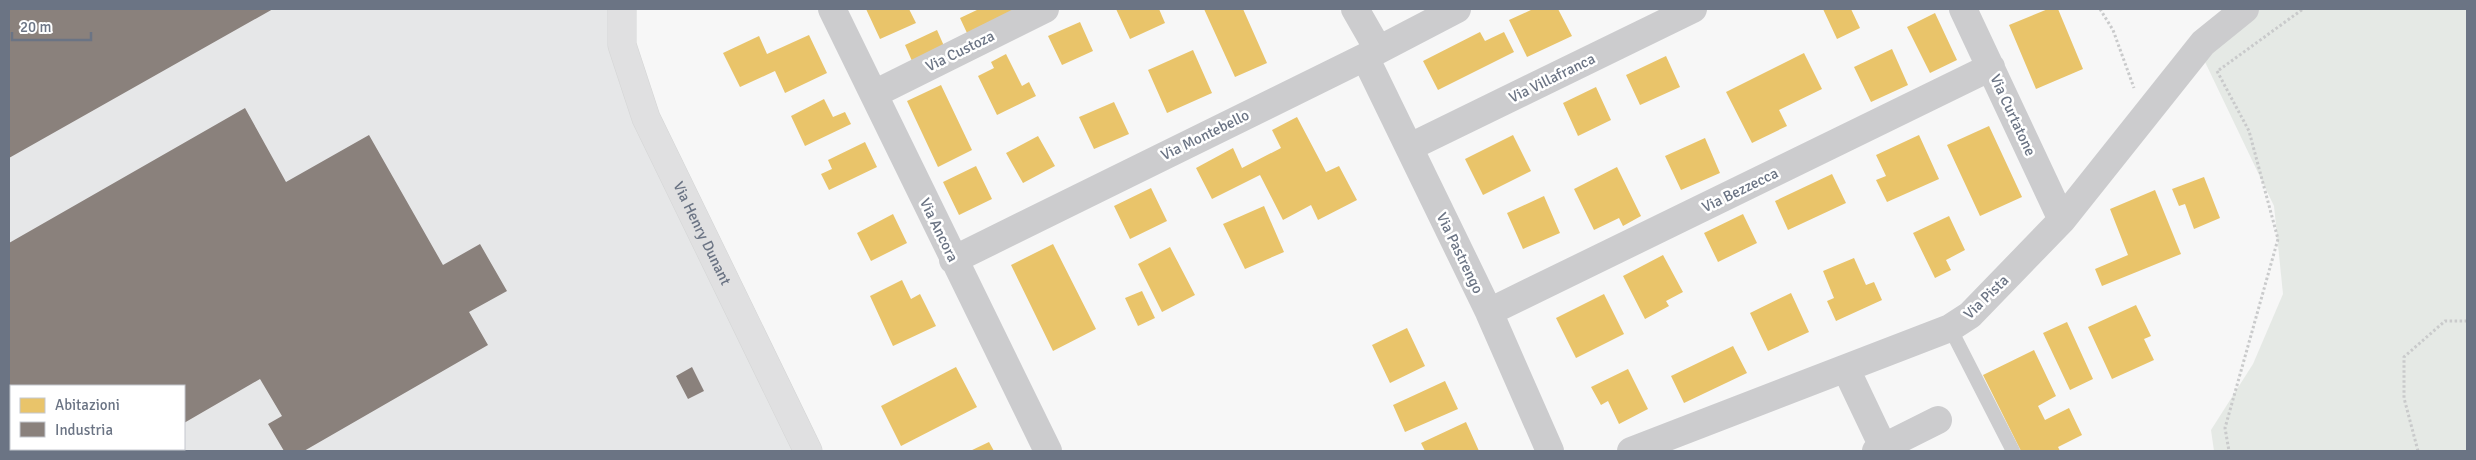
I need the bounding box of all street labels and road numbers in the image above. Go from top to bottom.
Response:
street label: Via Custoza [923,27,997,75]
street label: Via Villafranca [1506,49,1598,107]
street label: Via Curtatone [1986,71,2040,159]
street label: Via Montebello [1158,106,1252,164]
street label: Via Bezzecca [1699,164,1781,216]
street label: Via Henry Dunant [669,179,735,288]
street label: Via Ancora [916,195,962,265]
street label: Via Pastrengo [1433,210,1487,297]
street label: Via Pista [1960,271,2012,323]

